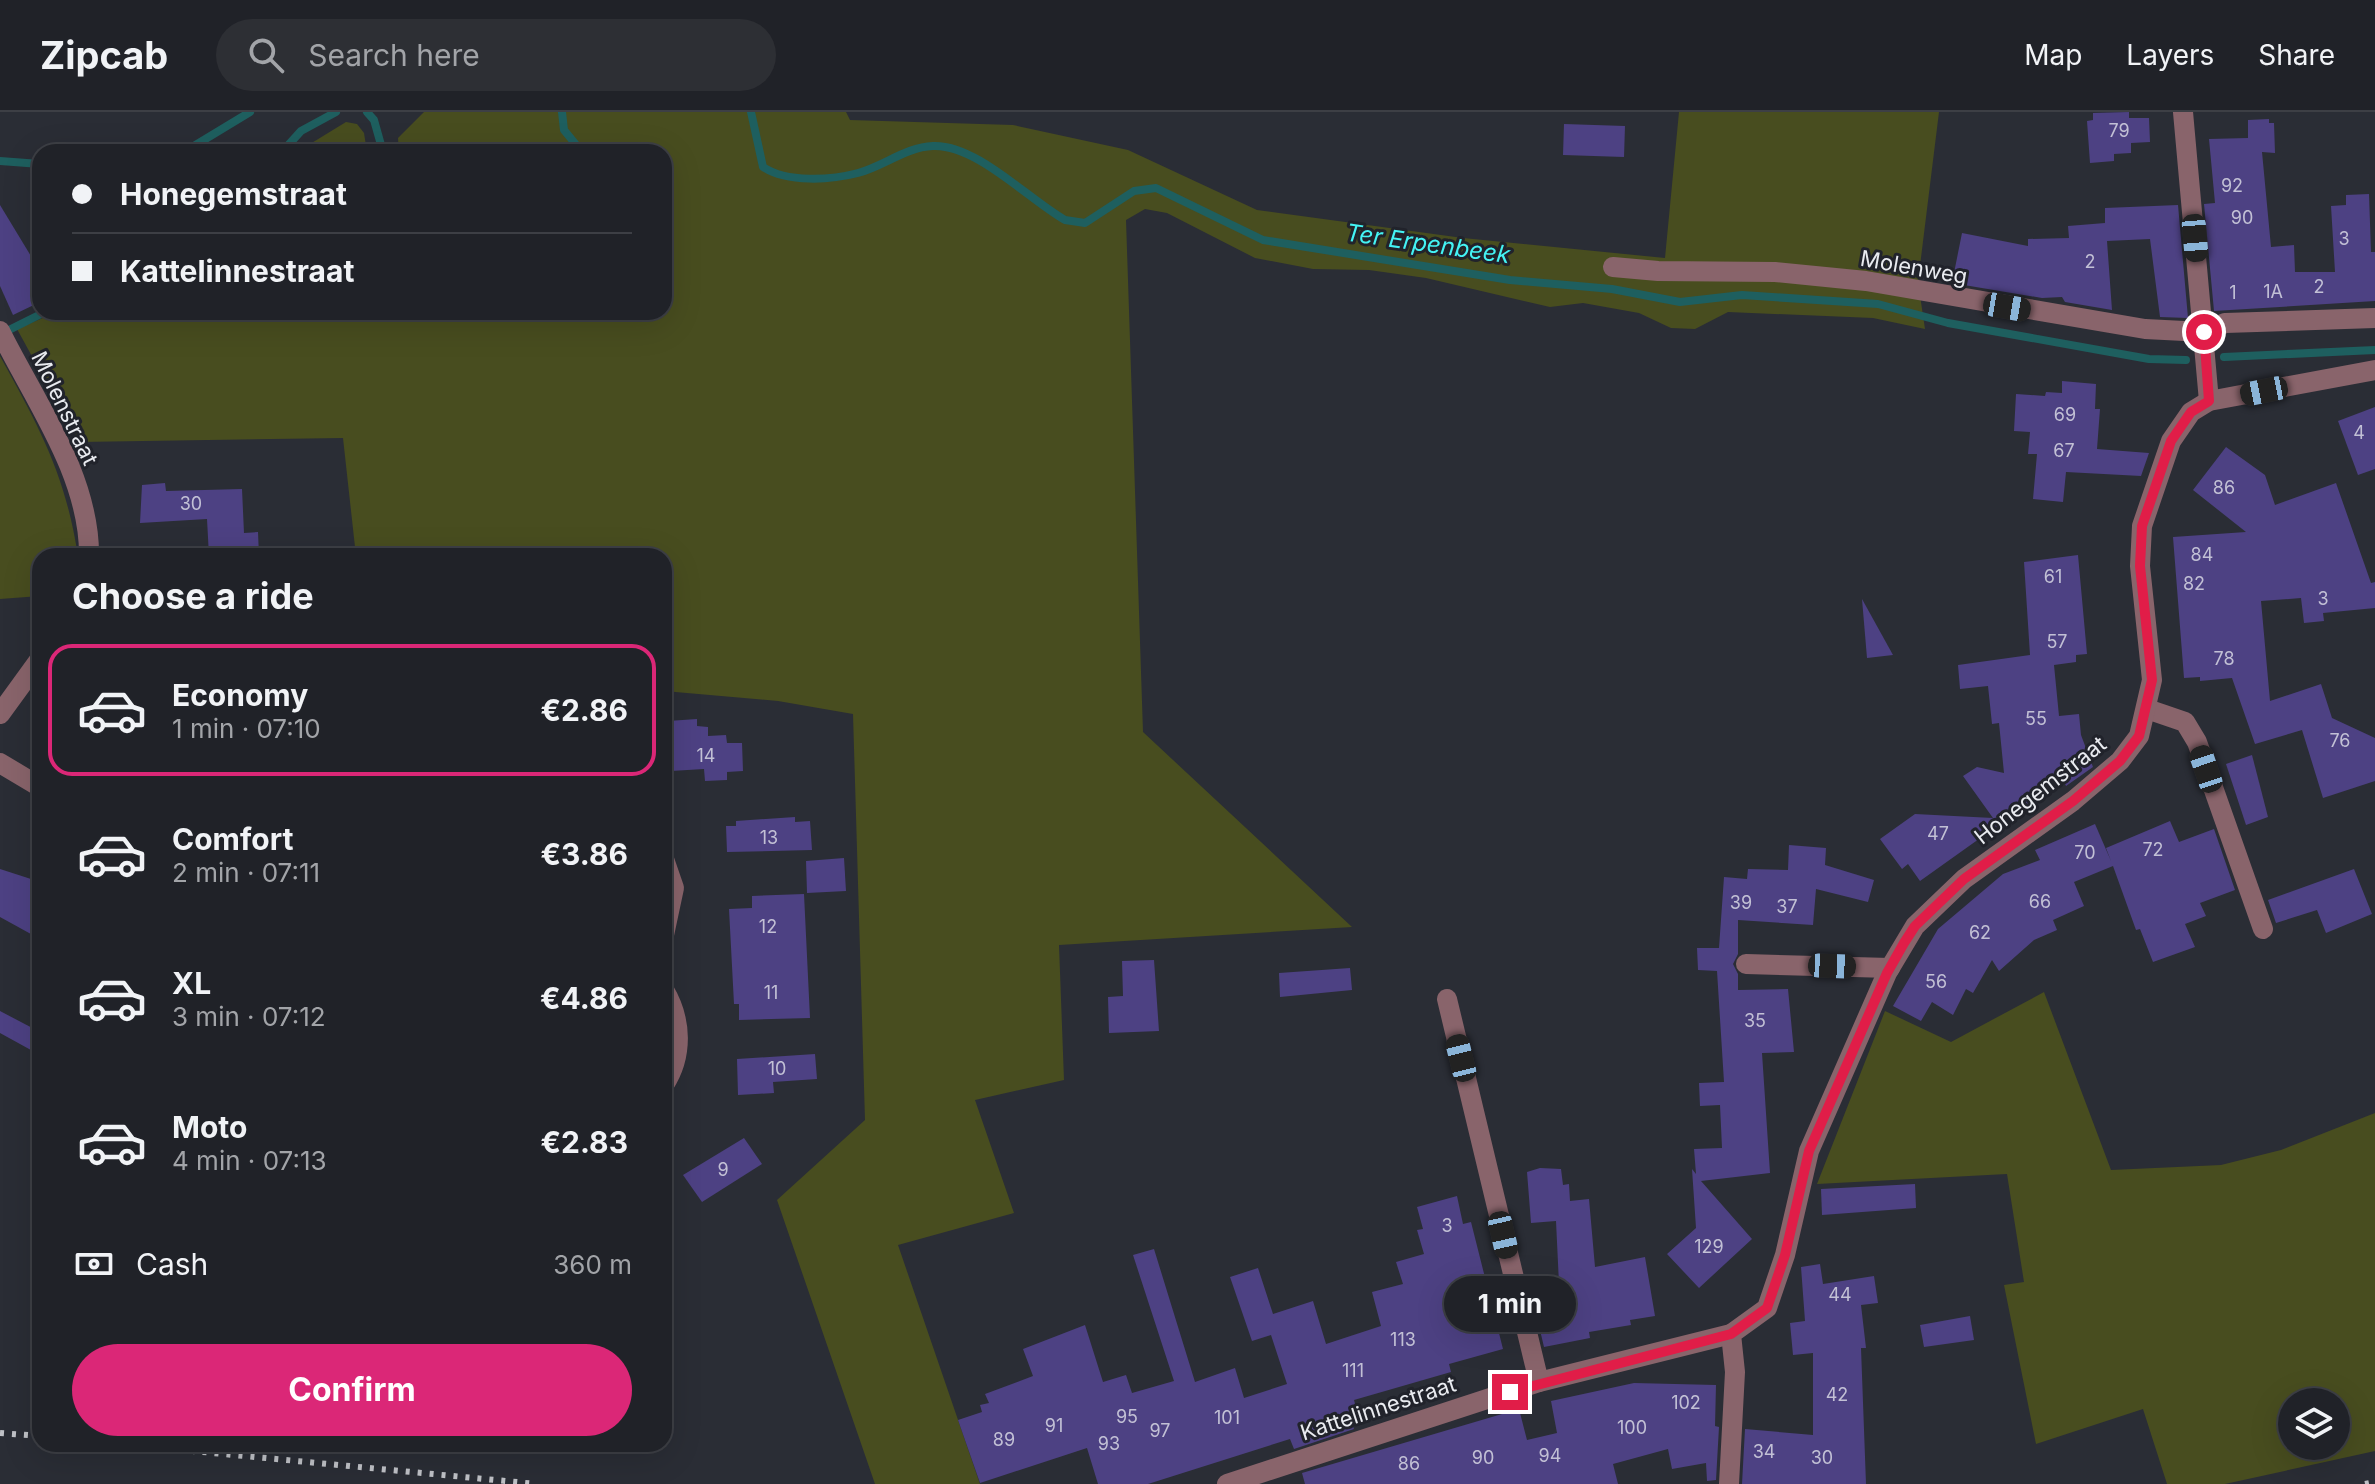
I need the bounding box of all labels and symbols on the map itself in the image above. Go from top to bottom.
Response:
house number: 79 [2108,120,2130,141]
house number: 92 [2221,175,2243,196]
house number: 90 [2231,207,2253,228]
car [2181,213,2209,263]
water label: Ter Erpenbeek [1344,218,1513,269]
house number: 3 [2338,228,2350,249]
street label: Molenweg [1858,245,1970,289]
house number: 2 [2085,251,2095,272]
house number: 2 [2314,276,2324,297]
house number: 1A [2263,281,2283,302]
house number: 1 [2229,282,2237,303]
car [1981,291,2033,323]
route start [2186,314,2222,350]
street label: Molenstraat [26,347,104,469]
car [2238,375,2290,407]
house number: 69 [2054,404,2076,425]
house number: 4 [2353,422,2365,443]
house number: 67 [2053,440,2075,461]
house number: 86 [2213,477,2235,498]
house number: 30 [180,493,202,514]
house number: 84 [2191,544,2213,565]
house number: 61 [2044,566,2062,587]
house number: 82 [2183,573,2205,594]
house number: 3 [2317,588,2329,609]
house number: 57 [2046,631,2068,652]
house number: 78 [2213,648,2235,669]
house number: 55 [2025,708,2047,729]
house number: 76 [2329,730,2351,751]
street label: Honegemstraat [1969,731,2111,849]
car [2187,742,2225,796]
house number: 14 [697,745,715,766]
house number: 47 [1927,823,1949,844]
house number: 13 [760,827,778,848]
house number: 72 [2142,839,2164,860]
house number: 70 [2074,842,2096,863]
house number: 66 [2029,891,2051,912]
house number: 39 [1730,892,1752,913]
house number: 37 [1776,896,1798,917]
house number: 12 [759,916,777,937]
house number: 62 [1969,922,1991,943]
car [1808,953,1856,979]
house number: 56 [1925,971,1947,992]
house number: 11 [764,982,778,1003]
house number: 35 [1744,1010,1766,1031]
car [1444,1032,1478,1084]
house number: 10 [768,1058,786,1079]
house number: 9 [717,1159,729,1180]
car [1486,1209,1520,1261]
house number: 3 [1441,1215,1453,1236]
house number: 129 [1694,1236,1724,1257]
callout: 1 min [1444,1276,1576,1332]
house number: 44 [1828,1284,1852,1305]
house number: 113 [1390,1329,1416,1350]
house number: 111 [1342,1360,1364,1381]
street label: Kattelinnestraat [1297,1371,1459,1445]
route end [1492,1374,1528,1410]
house number: 42 [1826,1384,1848,1405]
house number: 102 [1671,1392,1701,1413]
house number: 95 [1116,1406,1138,1427]
house number: 101 [1214,1407,1240,1428]
house number: 91 [1045,1415,1063,1436]
house number: 100 [1617,1417,1647,1438]
house number: 97 [1150,1420,1171,1441]
house number: 89 [993,1429,1015,1450]
house number: 93 [1098,1433,1120,1454]
house number: 34 [1753,1441,1775,1462]
house number: 94 [1539,1445,1561,1466]
house number: 90 [1472,1447,1494,1468]
house number: 30 [1811,1447,1833,1468]
house number: 86 [1398,1453,1420,1474]

